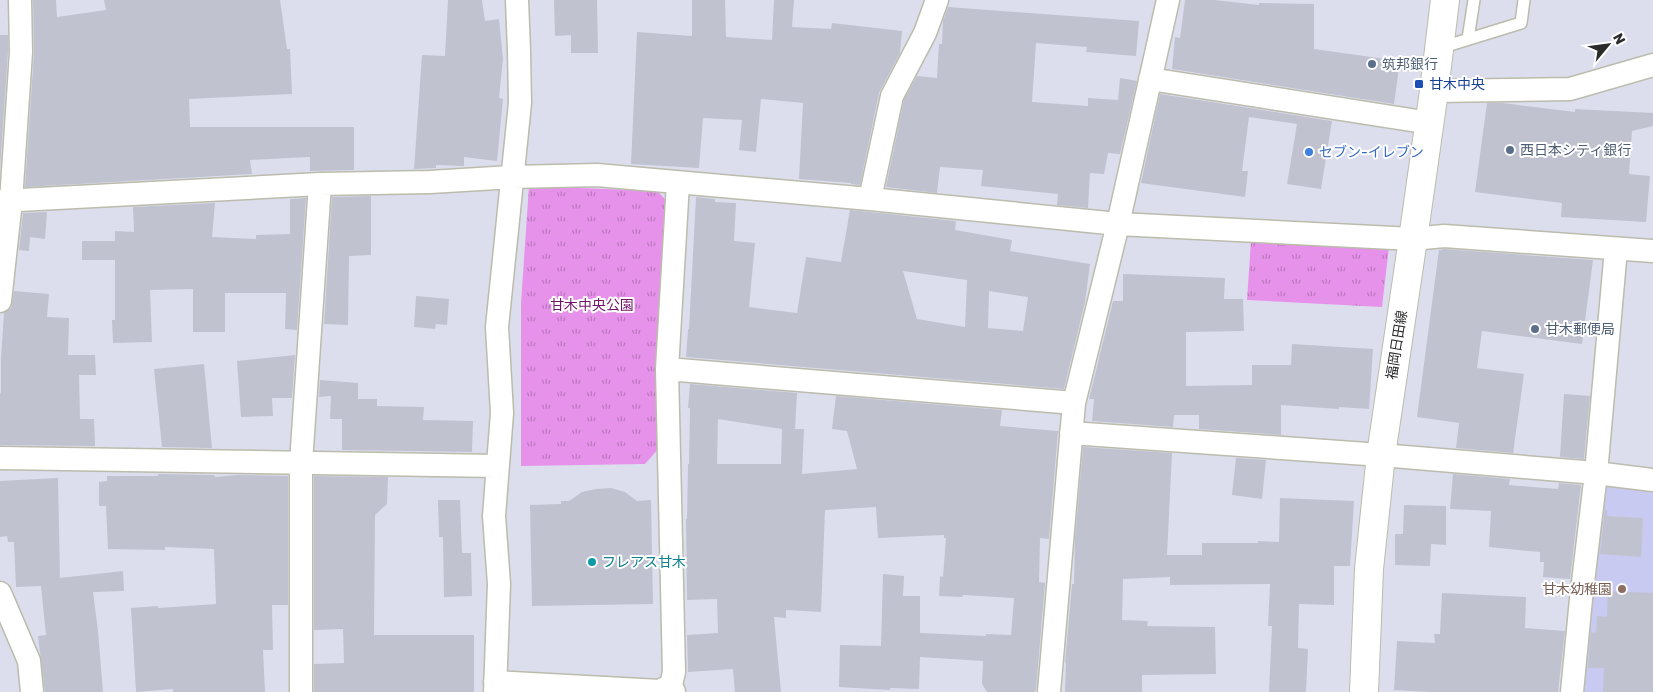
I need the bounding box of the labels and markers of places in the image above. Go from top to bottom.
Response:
place label: 筑邦銀行 [1382,56,1438,73]
marker: 筑邦銀行 [1366,58,1378,70]
place label: 甘木中央 [1429,76,1485,93]
marker: 甘木中央 [1413,78,1425,90]
place label: 西日本シティ銀行 [1520,142,1631,159]
place label: セブン-イレブン [1319,144,1424,161]
marker: 西日本シティ銀行 [1504,144,1516,156]
marker: セブン-イレブン [1303,146,1315,158]
place label: 甘木郵便局 [1545,321,1615,338]
marker: 甘木郵便局 [1529,323,1541,335]
place label: フレアス甘木 [602,554,686,571]
marker: フレアス甘木 [586,556,598,568]
place label: 甘木幼稚園 [1542,581,1612,598]
marker: 甘木幼稚園 [1616,583,1628,595]

